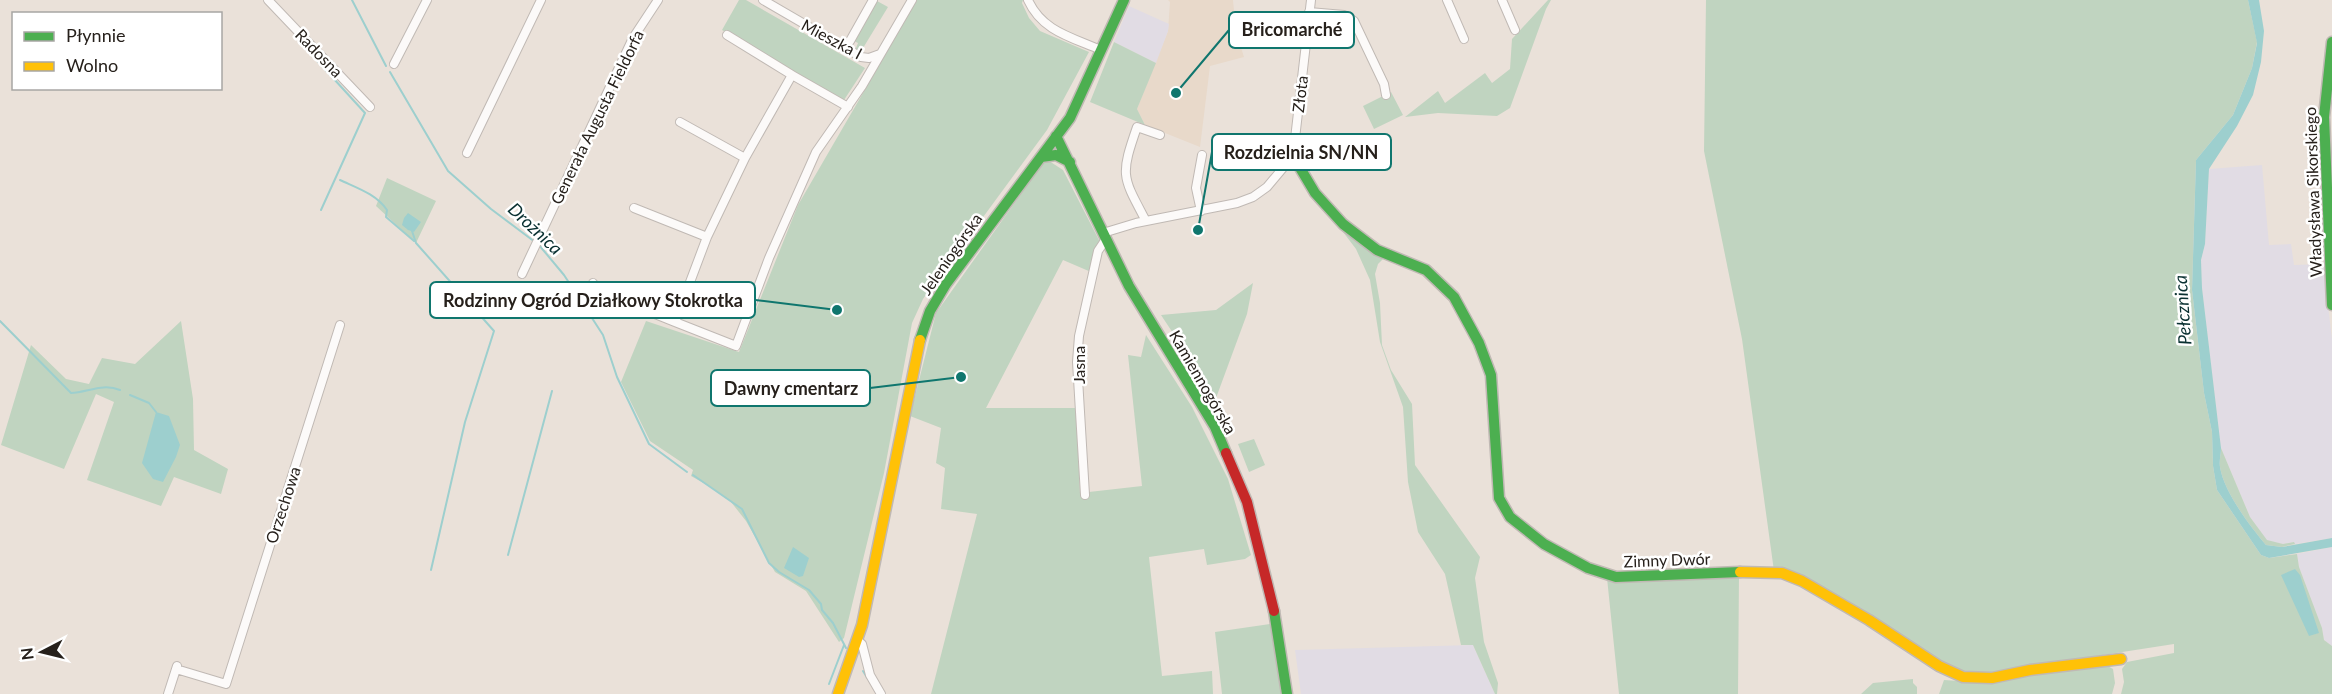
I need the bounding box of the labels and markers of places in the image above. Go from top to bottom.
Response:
callout: Bricomarché [1229,12,1354,48]
callout: Rozdzielnia SN/NN [1212,134,1391,170]
callout: Rodzinny Ogród Działkowy Stokrotka [430,282,755,318]
callout: Dawny cmentarz [711,370,870,406]

